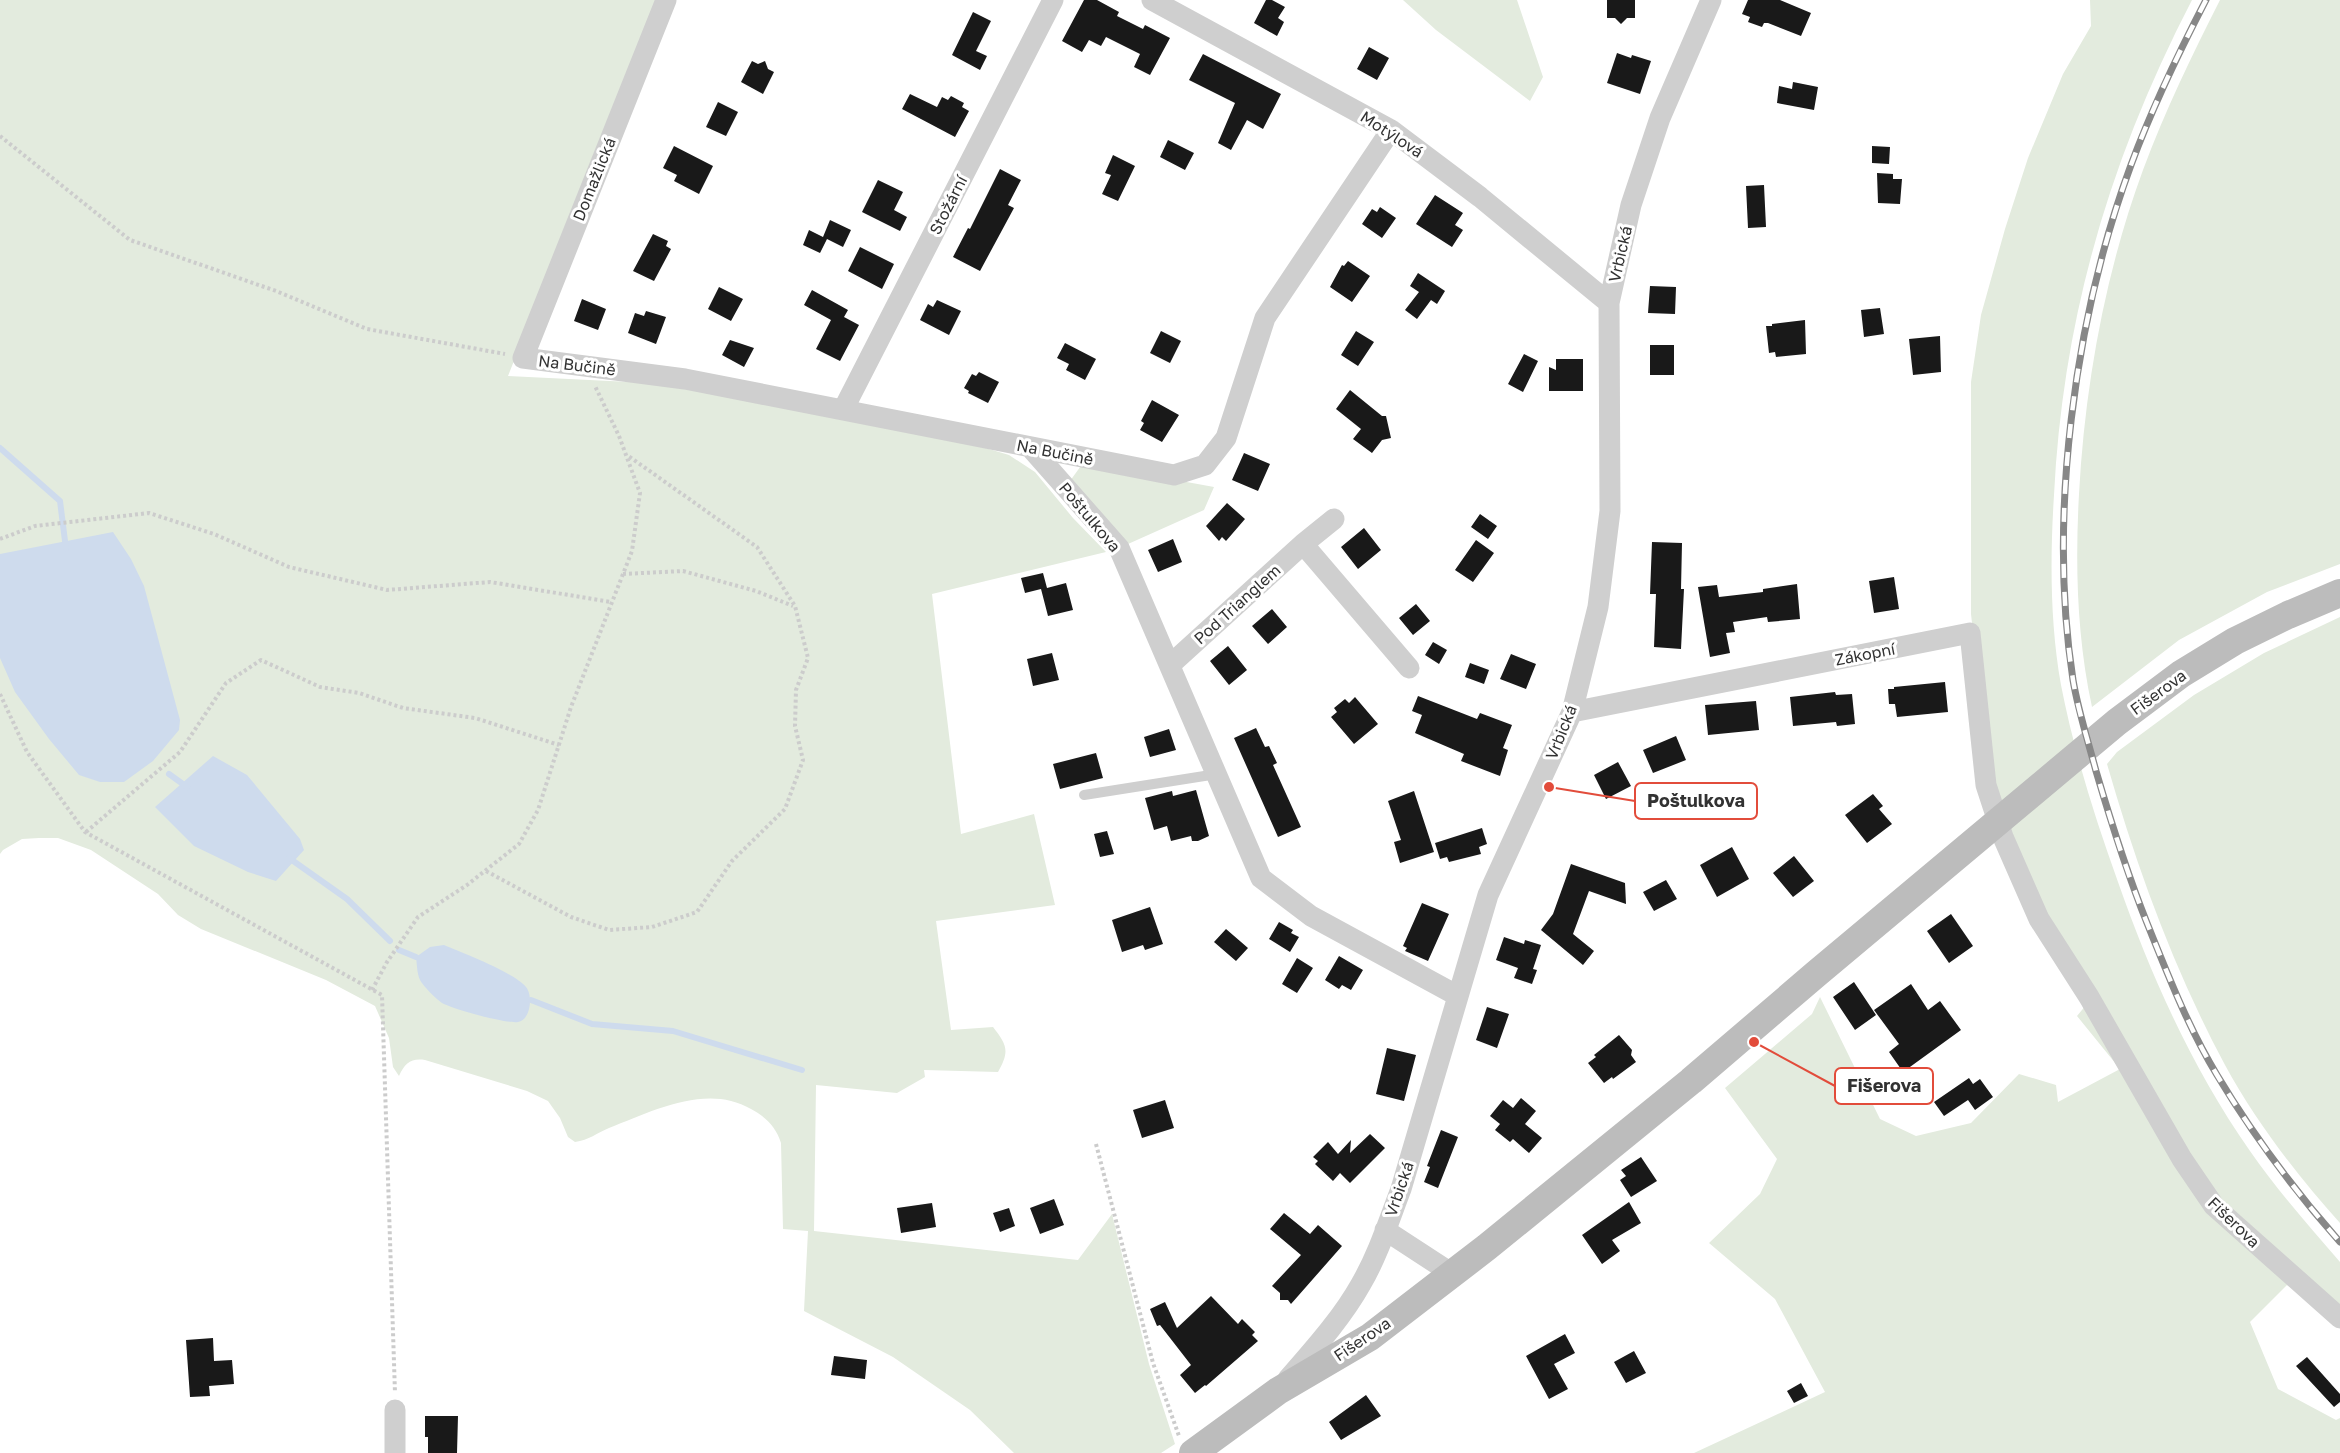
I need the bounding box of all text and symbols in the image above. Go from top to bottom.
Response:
street label: Motýlová [1357,106,1427,162]
street label: Domažlická [568,134,620,224]
street label: Stožární [925,171,972,238]
street label: Vrbická [1604,224,1636,284]
street label: Na Bučině [537,350,617,380]
street label: Na Bučině [1015,435,1095,469]
street label: Poštulkova [1055,478,1125,556]
street label: Pod Trianglem [1189,560,1285,648]
street label: Zákopní [1833,638,1898,670]
street label: Fišerova [2126,665,2190,719]
street label: Vrbická [1541,702,1581,762]
callout: Poštulkova [1635,783,1757,819]
text: Poštulkova [1647,789,1745,811]
callout: Fišerova [1835,1068,1933,1104]
text: Fišerova [1847,1074,1921,1096]
street label: Vrbická [1380,1159,1418,1219]
street label: Fišerova [2204,1192,2264,1252]
street label: Fišerova [1330,1313,1394,1365]

